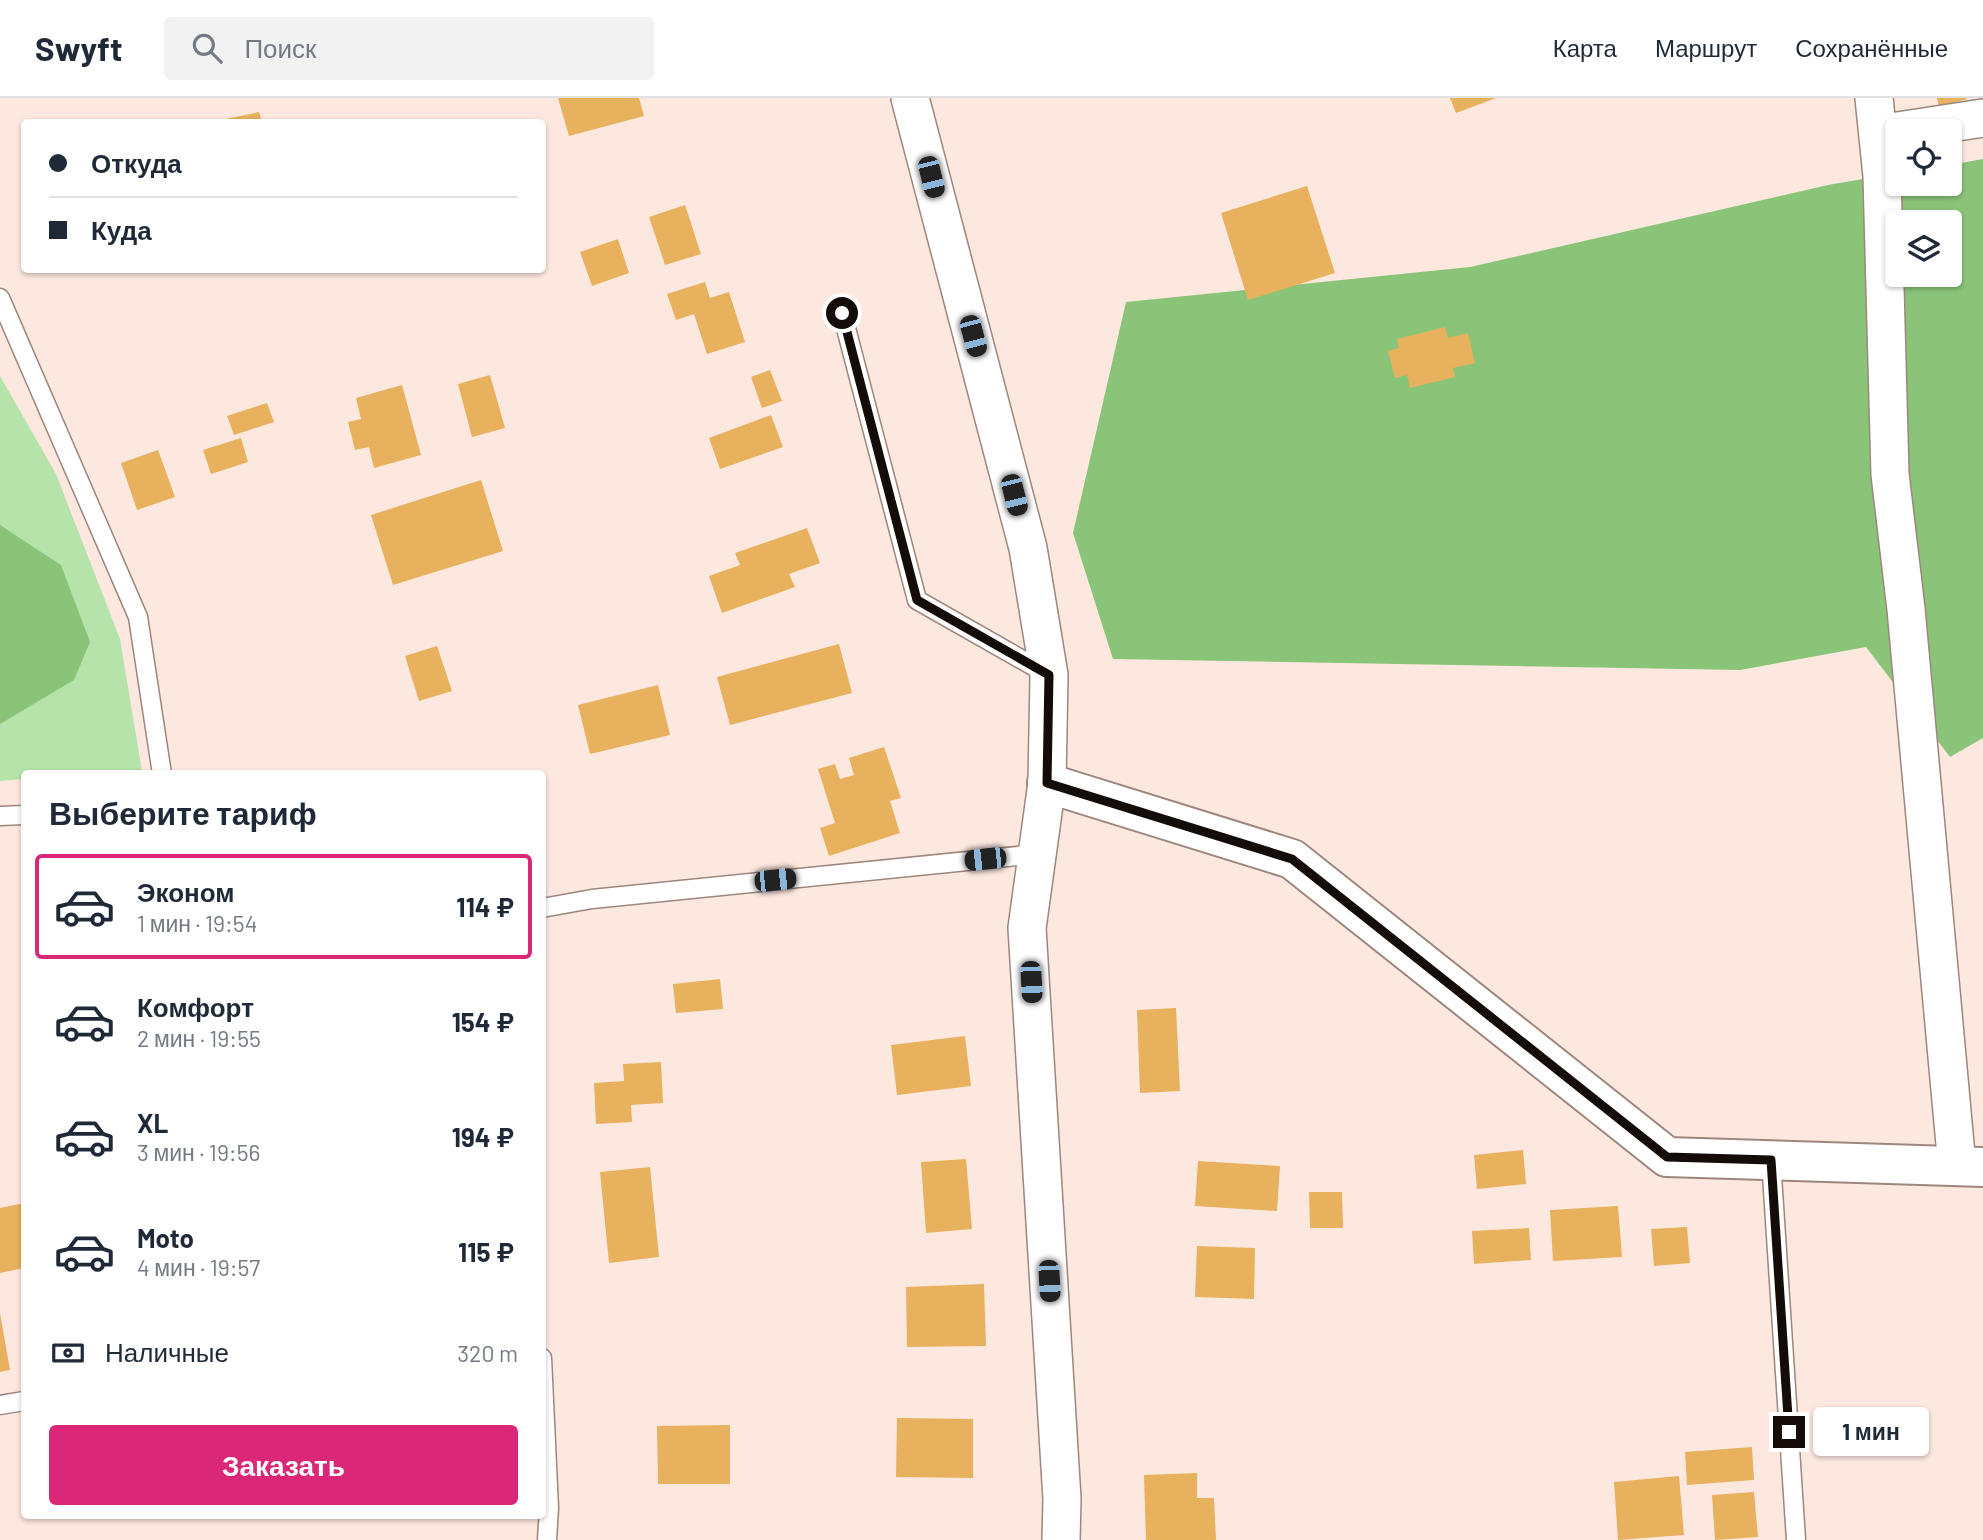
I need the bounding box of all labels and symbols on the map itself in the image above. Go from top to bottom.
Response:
car [916,154,947,200]
route start [826,297,858,329]
car [958,313,989,359]
car [999,472,1030,518]
car [964,846,1007,872]
car [754,867,797,893]
car [1020,960,1043,1004]
car [1038,1259,1061,1303]
callout: 1 мин [1814,1408,1929,1456]
route end [1773,1416,1805,1448]

